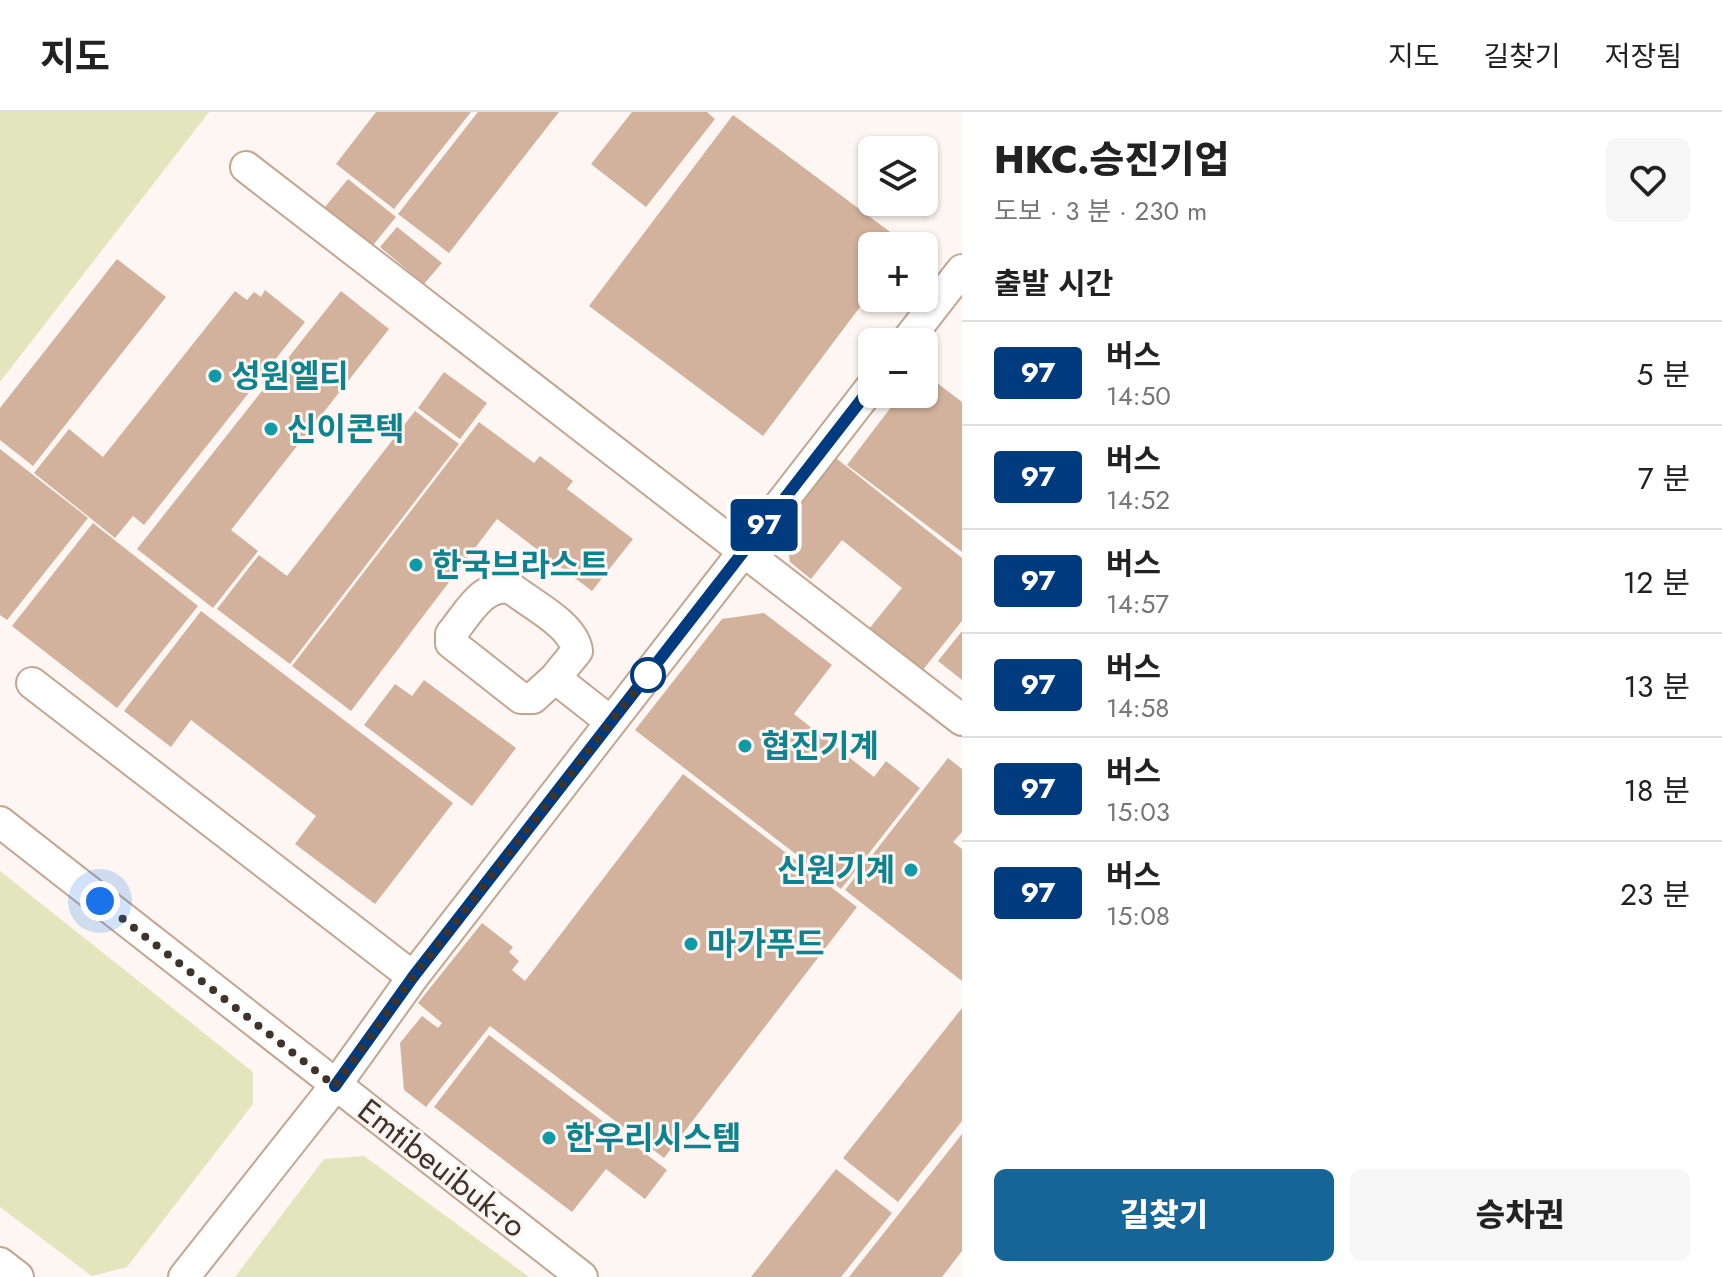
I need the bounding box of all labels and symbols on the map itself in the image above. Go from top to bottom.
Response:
place label: 성원엘티 [231,353,349,399]
marker: 성원엘티 [206,367,224,385]
place label: 신이콘텍 [287,406,405,452]
marker: 신이콘텍 [262,420,280,438]
line badge: 97 [728,499,800,551]
place label: 한국브라스트 [432,542,609,588]
marker: 한국브라스트 [407,556,425,574]
unlabelled marker [631,658,665,692]
place label: 협진기계 [761,723,879,769]
marker: 협진기계 [736,737,754,755]
place label: 신원기계 [777,847,895,893]
marker: 신원기계 [902,861,920,879]
your location [80,881,120,921]
place label: 마가푸드 [707,921,825,967]
marker: 마가푸드 [682,935,700,953]
street label: Emtibeuibuk-ro [348,1088,536,1248]
place label: 한우리시스템 [565,1115,742,1161]
marker: 한우리시스템 [540,1129,558,1147]

